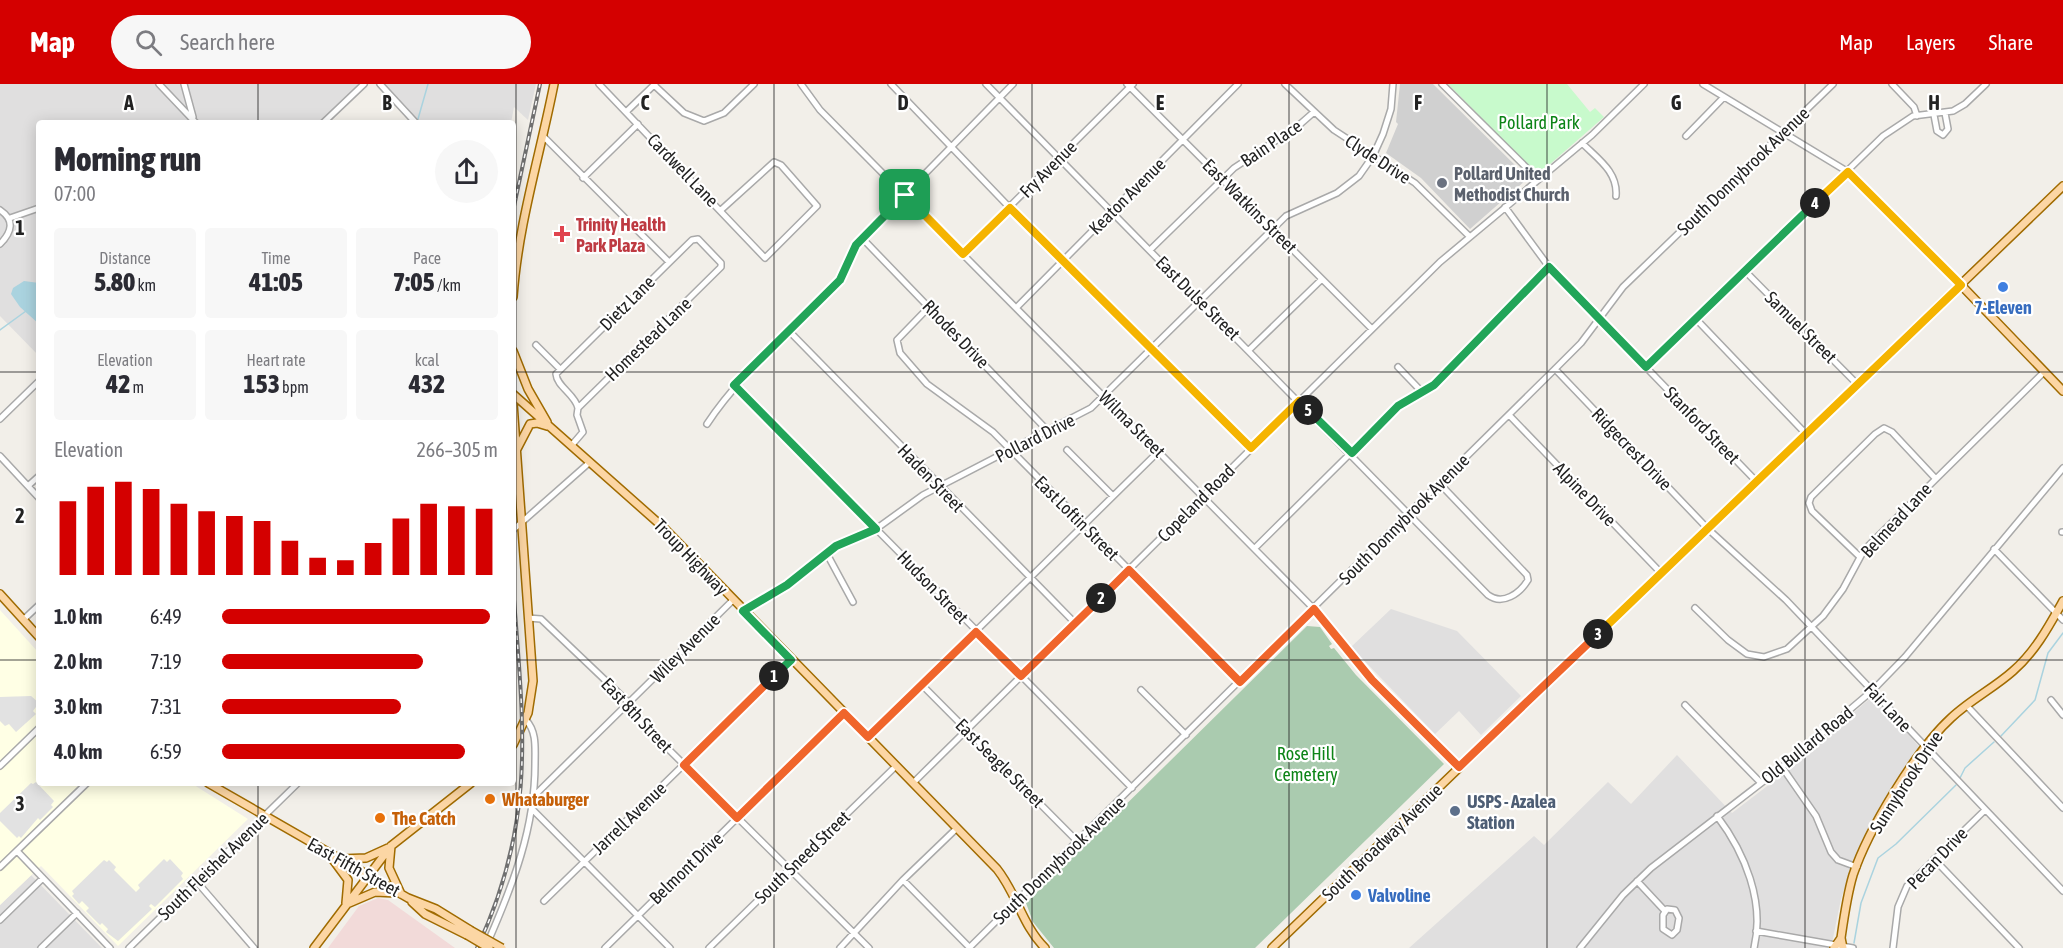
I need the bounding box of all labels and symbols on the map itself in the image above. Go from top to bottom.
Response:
text: A [123,91,134,114]
text: B [382,91,392,114]
text: C [641,91,650,114]
text: D [897,91,909,114]
text: E [1156,91,1165,114]
text: F [1414,91,1422,114]
text: G [1671,91,1682,114]
text: H [1928,91,1940,114]
street label: South Donnybrook Avenue [1673,102,1813,240]
park label: Pollard Park [1498,112,1580,133]
street label: Bain Place [1237,115,1305,171]
street label: Cardwell Lane [643,129,723,211]
street label: Clyde Drive [1341,130,1415,188]
street label: Fry Avenue [1015,136,1081,202]
street label: Keaton Avenue [1084,153,1170,239]
street label: East Watkins Street [1198,154,1302,258]
place label: Pollard United Methodist Church [1454,163,1570,205]
pin [879,169,930,220]
marker: Pollard United Methodist Church [1435,176,1449,190]
pin: 4 [1800,188,1830,218]
place label: Trinity Health Park Plaza [576,214,666,256]
text: 1 [15,216,25,239]
marker: Trinity Health Park Plaza [553,225,571,243]
street label: East Dulse Street [1152,252,1244,344]
street label: Dietz Lane [595,271,659,335]
marker: 7-Eleven [1996,280,2010,294]
street label: Samuel Street [1761,287,1841,367]
street label: Homestead Lane [601,293,695,385]
street label: Rhodes Drive [918,296,994,372]
place label: 7-Eleven [1974,297,2032,318]
street label: Stanford Street [1660,382,1744,468]
street label: Wilma Street [1094,386,1170,462]
pin: 5 [1293,395,1323,425]
street label: Ridgecrest Drive [1588,404,1676,494]
street label: Pollard Drive [992,409,1078,467]
street label: Haden Street [893,440,969,516]
street label: South Donnybrook Avenue [1335,450,1473,588]
street label: Alpine Drive [1549,458,1621,530]
street label: Copeland Road [1153,460,1239,546]
street label: East Loftin Street [1031,472,1123,564]
street label: Belmead Lane [1856,478,1936,562]
text: 2 [15,504,25,527]
street label: Troup Highway [650,515,732,599]
street label: Hudson Street [893,546,973,628]
pin: 2 [1086,583,1116,613]
street label: Wiley Avenue [646,609,724,687]
pin: 3 [1583,619,1613,649]
pin: 1 [759,661,789,691]
street label: East 8th Street [597,673,677,757]
street label: Fair Lane [1860,678,1916,736]
street label: Old Bullard Road [1757,702,1857,788]
street label: East Seagle Street [951,714,1049,812]
street label: Sunnybrook Drive [1865,727,1947,837]
park label: Rose Hill Cemetery [1274,743,1338,785]
street label: Jarrell Avenue [588,778,670,858]
street label: South Broadway Avenue [1318,779,1446,905]
place label: Whataburger [501,789,589,810]
street label: South Donnybrook Avenue [989,791,1129,929]
place label: USPS - Azalea Station [1467,791,1556,833]
text: 3 [15,792,25,815]
marker: Whataburger [483,792,497,806]
marker: USPS - Azalea Station [1448,804,1462,818]
street label: South Sneed Street [750,806,854,908]
street label: South Fleishel Avenue [153,808,273,924]
place label: The Catch [392,808,456,829]
marker: The Catch [373,811,387,825]
street label: Pecan Drive [1902,823,1972,893]
street label: Belmont Drive [645,828,727,908]
street label: East Fifth Street [304,833,404,901]
place label: Valvoline [1367,885,1431,906]
marker: Valvoline [1349,888,1363,902]

